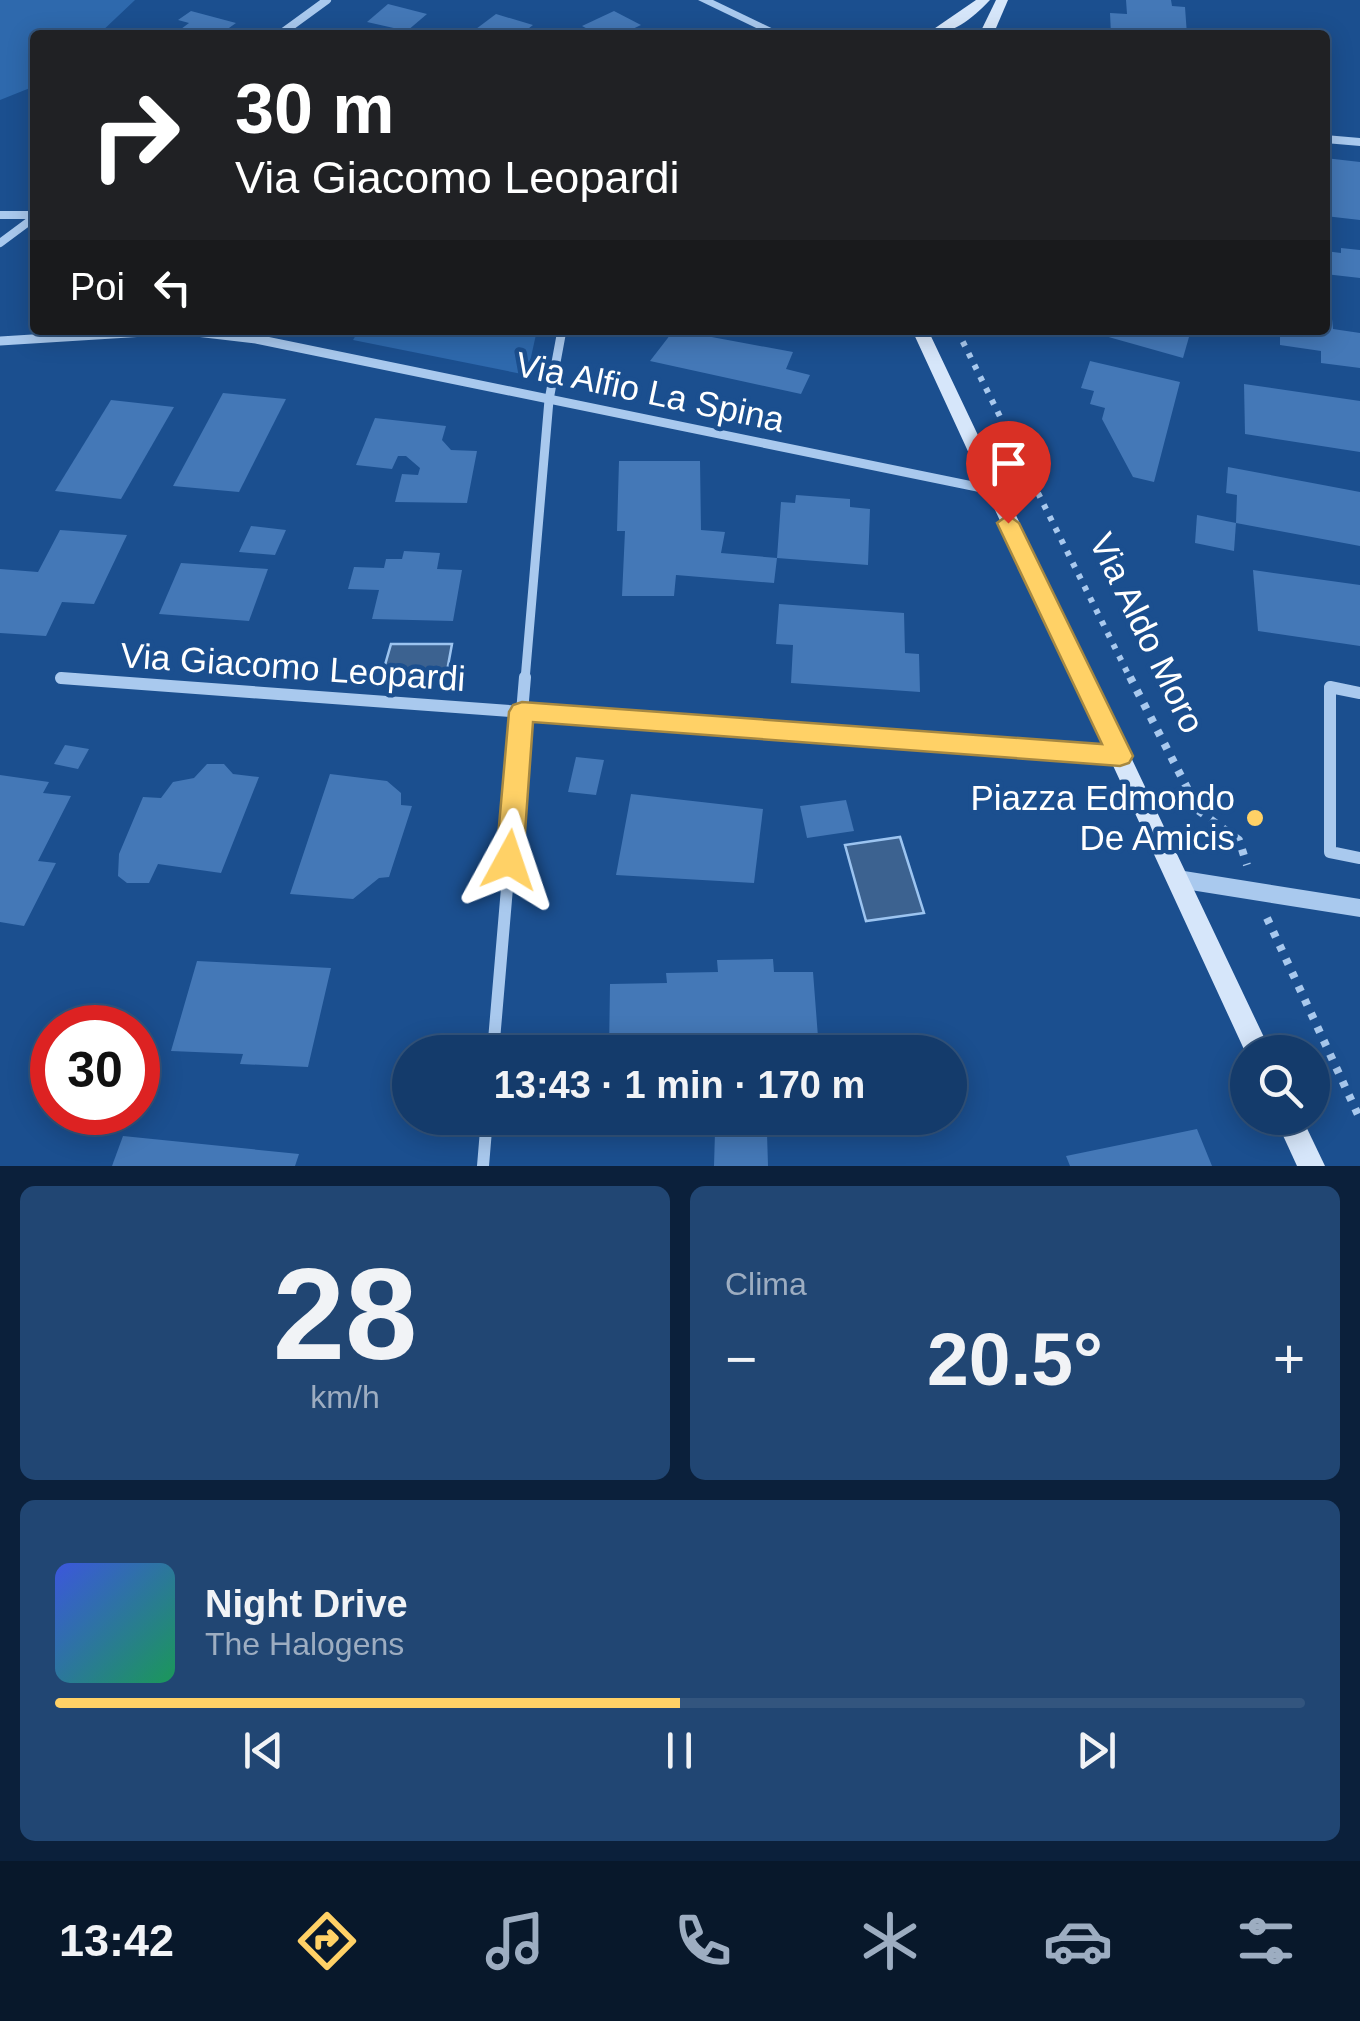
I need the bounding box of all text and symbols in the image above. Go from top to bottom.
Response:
icon: right [70,70,200,200]
text: 30 m [235,70,395,148]
text: Via Giacomo Leopardi [235,152,679,203]
icon: left [145,260,200,315]
text: Poi [70,266,125,308]
street label: Via Alfio La Spina [512,344,789,439]
pin [966,421,1051,524]
icon: arrive [981,436,1036,491]
street label: Via Aldo Moro [1082,527,1213,739]
street label: Via Giacomo Leopardi [119,635,467,698]
place label: Piazza Edmondo De Amicis [970,778,1235,857]
marker: Piazza Edmondo De Amicis [1244,807,1266,829]
position arrow [457,808,561,912]
speed limit sign: 30 [30,1005,160,1135]
map controls [1230,1035,1330,1135]
button: search [1230,1035,1330,1135]
text: 13:43 · 1 min · 170 m [494,1064,865,1106]
text: 28 [273,1241,417,1387]
text: Clima [725,1266,807,1302]
text: 20.5° [927,1317,1103,1401]
text: − [725,1328,757,1390]
text: + [1273,1328,1305,1390]
text: km/h [310,1379,380,1415]
text: Night Drive [205,1583,408,1625]
text: The Halogens [205,1626,404,1662]
icon: previous [236,1723,291,1778]
icon: pause [652,1723,707,1778]
icon: next [1069,1723,1124,1778]
icon: directions [292,1906,362,1976]
icon: music [480,1906,550,1976]
icon: phone [668,1906,738,1976]
icon: climate [855,1906,925,1976]
icon: car [1043,1906,1113,1976]
icon: filters [1231,1906,1301,1976]
text: 13:42 [59,1915,174,1966]

